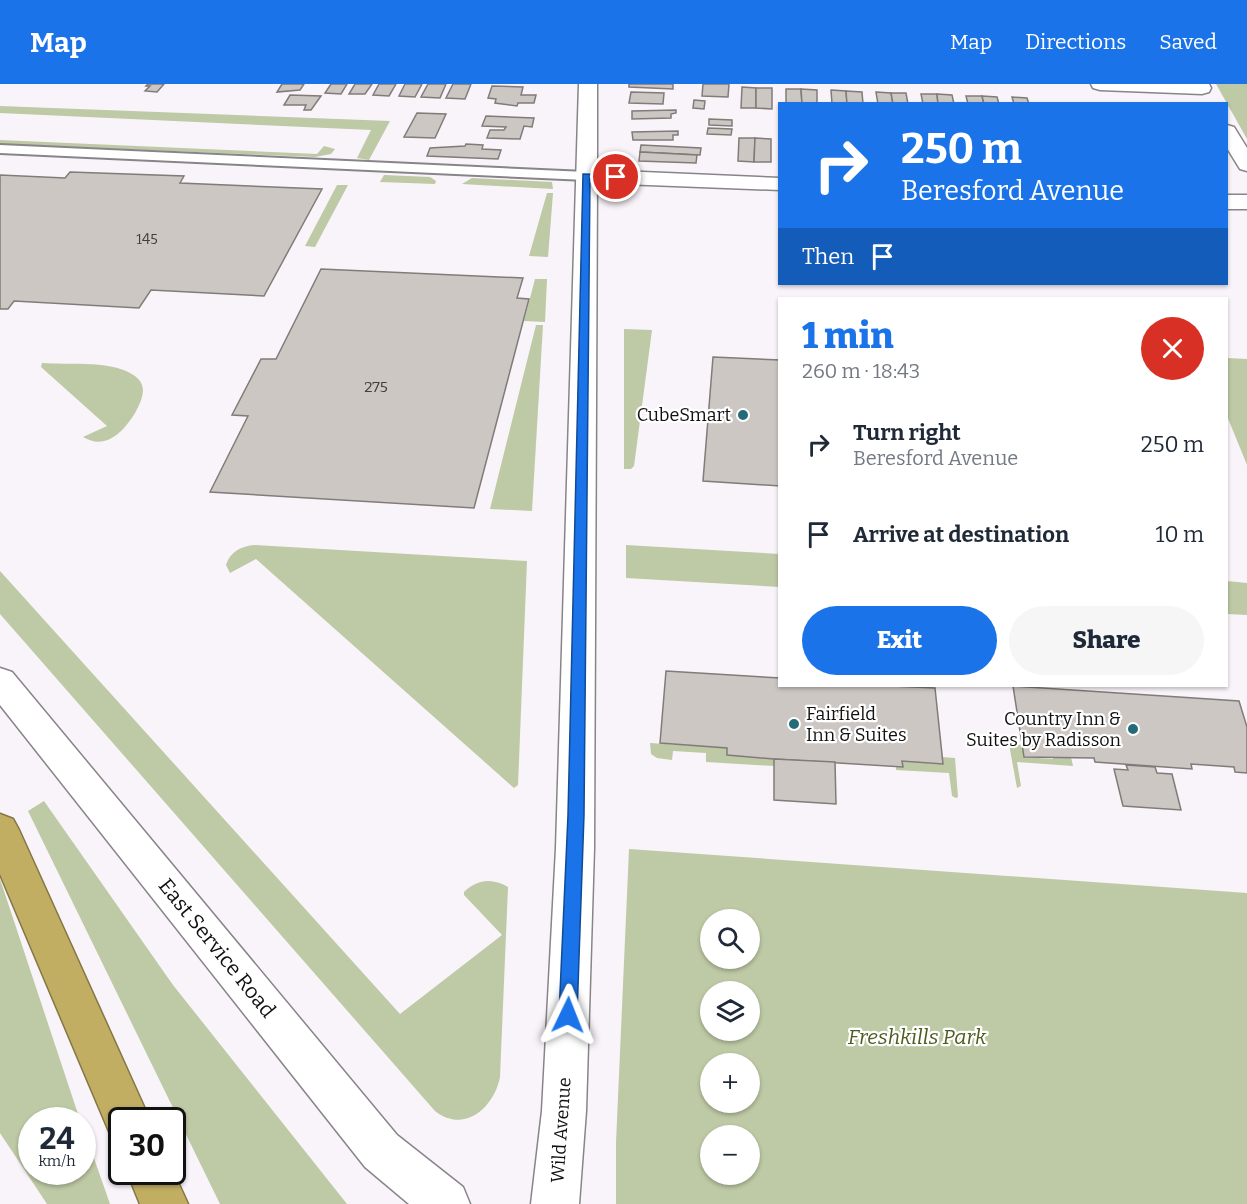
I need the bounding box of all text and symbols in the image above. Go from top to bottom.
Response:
text: Map [30,26,87,59]
text: Map [950,29,992,55]
text: Directions [1025,29,1126,55]
text: Saved [1159,29,1217,55]
text: 250 m [901,124,1022,174]
icon: right [802,126,880,204]
pin [590,151,641,202]
icon: arrive [599,160,632,193]
text: Beresford Avenue [901,175,1124,207]
house number: 145 [136,231,158,248]
icon: arrive [866,240,899,273]
text: Then [802,243,854,270]
text: 1 min [802,314,894,358]
button: close [1141,317,1204,380]
text: 260 m · 18:43 [802,359,920,383]
house number: 275 [364,378,388,396]
place label: CubeSmart [637,404,731,426]
marker: CubeSmart [736,408,750,422]
text: Turn right [853,419,961,446]
icon: right [802,428,835,461]
text: 250 m [1141,431,1204,458]
text: Beresford Avenue [853,446,1018,470]
icon: arrive [802,518,835,551]
text: Arrive at destination [853,521,1069,548]
text: 10 m [1156,521,1204,548]
button: Exit [802,606,997,675]
button: Share [1009,606,1204,675]
place label: Fairfield Inn & Suites [806,703,907,746]
place label: Country Inn & Suites by Radisson [966,708,1122,751]
marker: Fairfield Inn & Suites [787,717,801,731]
marker: Country Inn & Suites by Radisson [1126,722,1140,736]
street label: East Service Road [153,873,281,1023]
map controls [700,909,760,1185]
button: search [700,909,760,969]
button: layers [700,981,760,1041]
position arrow [536,983,600,1047]
park label: Freshkills Park [848,1024,987,1050]
button: + [700,1053,760,1113]
street label: Wild Avenue [546,1076,576,1184]
speed limit sign: 30 [108,1107,186,1185]
text: 24 [39,1121,75,1157]
button: − [700,1125,760,1185]
text: km/h [38,1152,76,1170]

